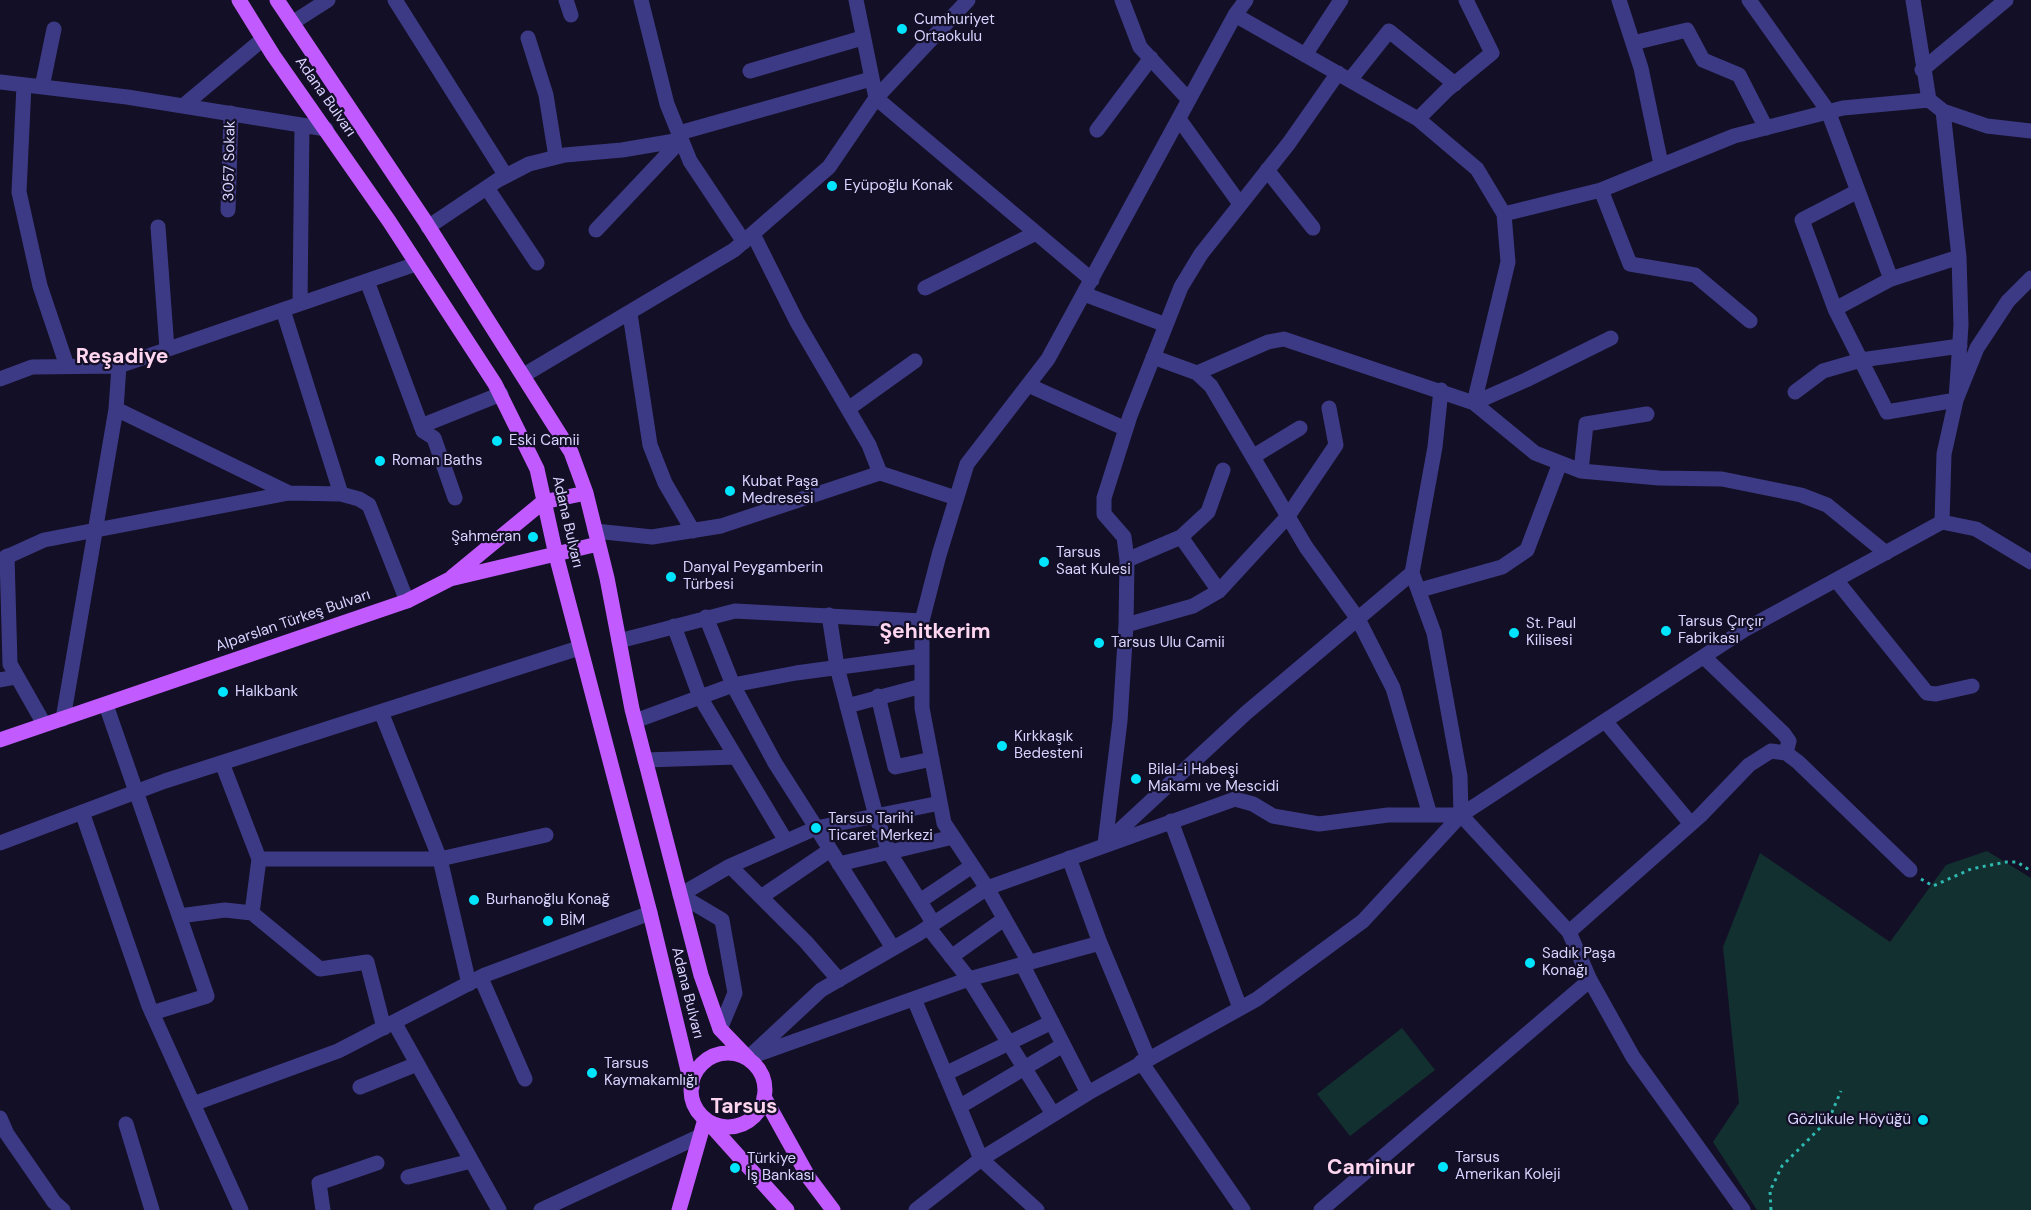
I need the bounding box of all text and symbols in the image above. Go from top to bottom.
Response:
place label: Cumhuriyet Ortaokulu [914,11,995,46]
marker: Cumhuriyet Ortaokulu [895,22,909,36]
street label: Adana Bulvarı [291,54,359,140]
street label: 3057 Sokak [220,120,240,202]
place label: Eyüpoğlu Konak [844,177,953,195]
marker: Eyüpoğlu Konak [825,179,839,193]
district label: Reşadiye [76,344,168,370]
place label: Eski Camii [509,432,580,450]
marker: Eski Camii [490,434,504,448]
place label: Roman Baths [392,452,483,470]
marker: Roman Baths [373,454,387,468]
place label: Kubat Paşa Medresesi [742,473,819,508]
street label: Adana Bulvarı [548,474,586,570]
marker: Kubat Paşa Medresesi [723,484,737,498]
place label: Şahmeran [451,528,521,546]
marker: Şahmeran [526,530,540,544]
place label: Tarsus Saat Kulesi [1056,544,1131,579]
marker: Tarsus Saat Kulesi [1037,555,1051,569]
place label: Danyal Peygamberin Türbesi [683,559,823,594]
marker: Danyal Peygamberin Türbesi [664,570,678,584]
street label: Alparslan Türkeş Bulvarı [213,586,373,656]
place label: Tarsus Çırçır Fabrikası [1678,613,1763,648]
place label: St. Paul Kilisesi [1526,615,1576,650]
district label: Şehitkerim [879,619,991,645]
marker: Tarsus Çırçır Fabrikası [1659,624,1673,638]
marker: St. Paul Kilisesi [1507,626,1521,640]
place label: Tarsus Ulu Camii [1111,634,1225,652]
marker: Tarsus Ulu Camii [1092,636,1106,650]
place label: Halkbank [235,683,298,701]
marker: Halkbank [216,685,230,699]
place label: Kırkkaşık Bedesteni [1014,728,1083,763]
marker: Kırkkaşık Bedesteni [995,739,1009,753]
place label: Bilal-i Habeşi Makamı ve Mescidi [1148,761,1279,796]
marker: Bilal-i Habeşi Makamı ve Mescidi [1129,772,1143,786]
place label: Tarsus Tarihi Ticaret Merkezi [828,810,933,845]
marker: Tarsus Tarihi Ticaret Merkezi [809,821,823,835]
place label: Burhanoğlu Konağ [486,891,610,909]
marker: Burhanoğlu Konağ [467,893,481,907]
place label: BİM [560,912,585,930]
marker: BİM [541,914,555,928]
street label: Adana Bulvarı [667,945,707,1041]
place label: Sadık Paşa Konağı [1542,945,1615,980]
marker: Sadık Paşa Konağı [1523,956,1537,970]
place label: Tarsus Kaymakamlığı [604,1055,698,1090]
marker: Tarsus Kaymakamlığı [585,1066,599,1080]
district label: Tarsus [711,1094,777,1120]
place label: Gözlükule Höyüğü [1788,1111,1911,1129]
marker: Gözlükule Höyüğü [1916,1113,1930,1127]
place label: Tarsus Amerikan Koleji [1455,1149,1561,1184]
place label: Türkiye İş Bankası [747,1150,814,1185]
district label: Caminur [1327,1155,1415,1181]
marker: Tarsus Amerikan Koleji [1436,1160,1450,1174]
marker: Türkiye İş Bankası [728,1161,742,1175]

